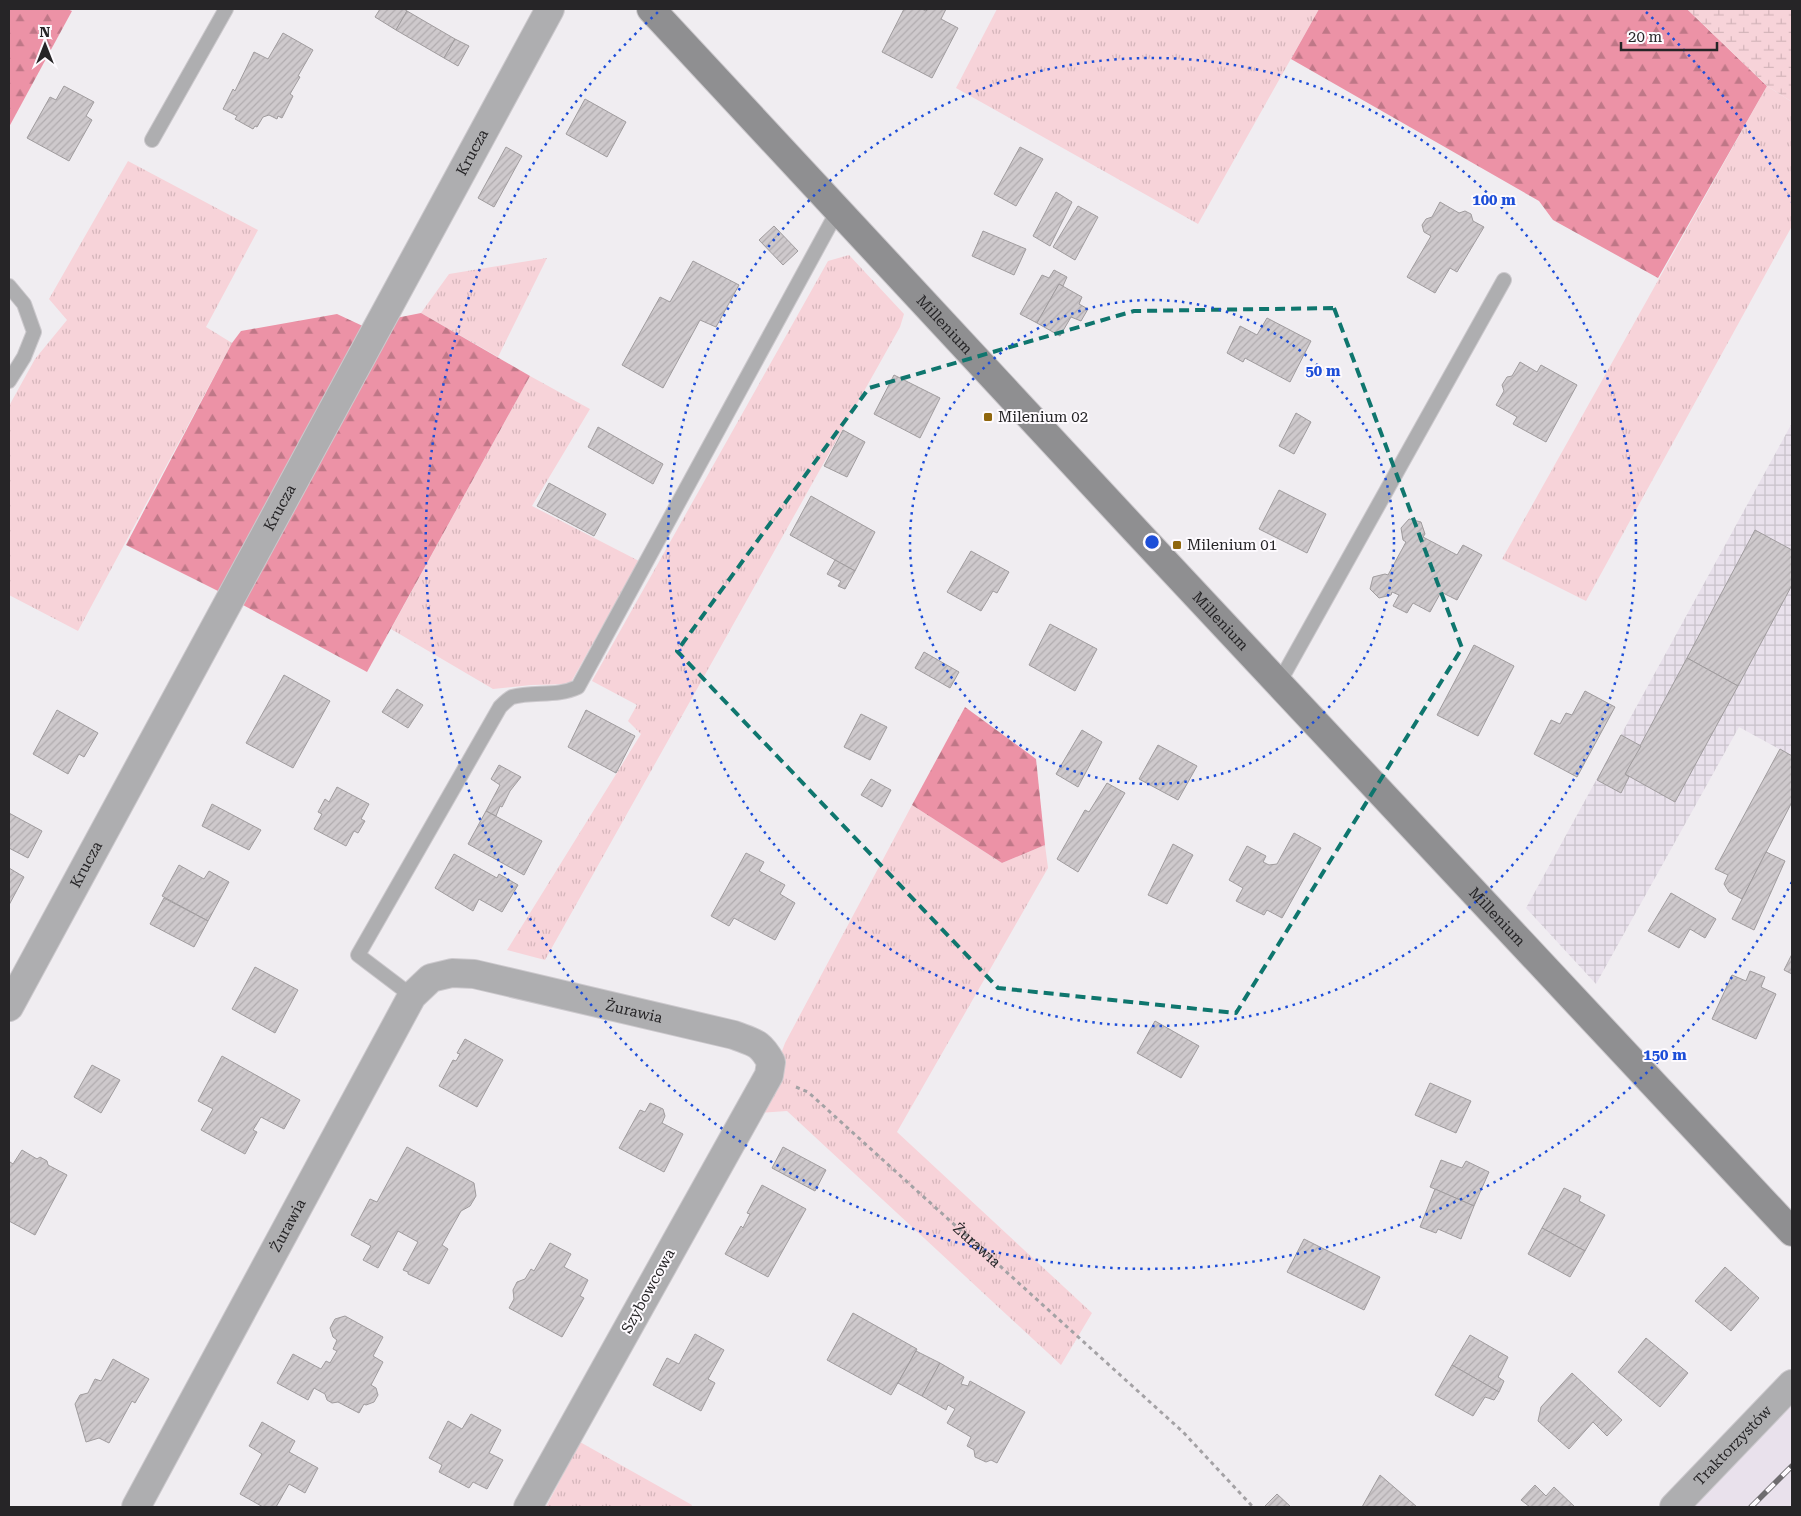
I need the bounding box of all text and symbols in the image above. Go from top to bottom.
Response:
north arrow [20,20,70,70]
scale bar [1621,20,1717,52]
text: N [40,24,51,40]
text: 20 m [1628,28,1663,46]
street label: Krucza [452,126,492,179]
text: 100 m [1472,191,1516,209]
street label: Millenium [913,291,976,358]
text: 50 m [1305,362,1341,380]
place label: Milenium 02 [998,408,1088,426]
marker: Milenium 02 [982,411,994,423]
street label: Krucza [260,481,300,534]
centre of rings [1143,533,1161,551]
place label: Milenium 01 [1187,536,1277,554]
marker: Milenium 01 [1171,539,1183,551]
street label: Millenium [1188,588,1253,655]
street label: Krucza [66,838,106,891]
street label: Millenium [1465,884,1529,950]
street label: Żurawia [604,996,664,1027]
text: 150 m [1643,1046,1687,1064]
street label: Żurawia [266,1196,310,1255]
street label: Żurawia [949,1219,1004,1271]
street label: Szybowcowa [617,1246,679,1336]
street label: Traktorzystów [1690,1401,1776,1490]

